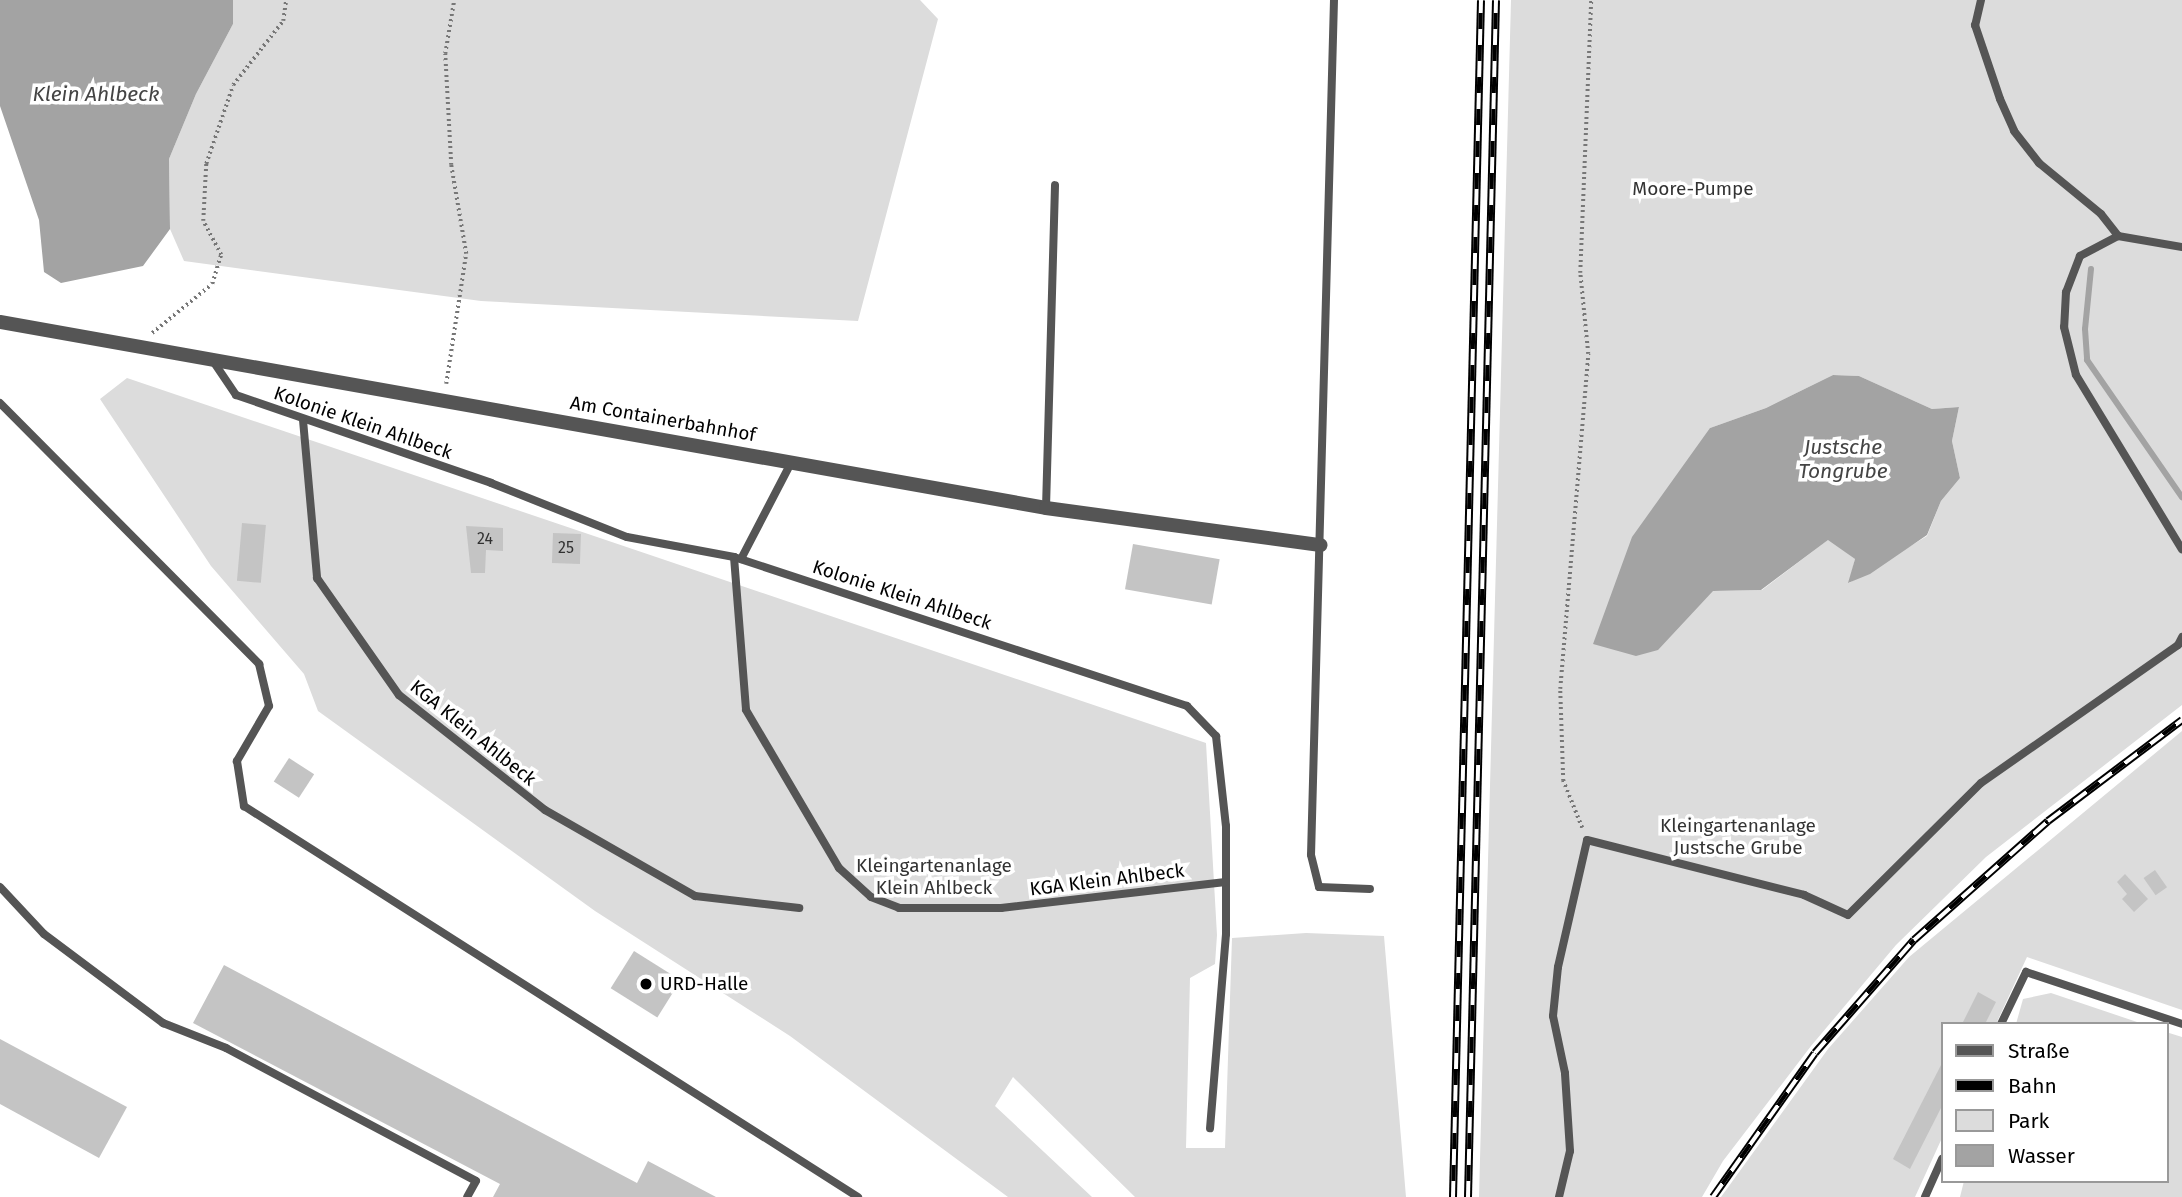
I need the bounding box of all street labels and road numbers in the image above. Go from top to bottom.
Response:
street label: Kolonie Klein Ahlbeck [271,382,455,464]
street label: Am Containerbahnhof [568,391,758,447]
street label: Kolonie Klein Ahlbeck [810,555,994,635]
street label: KGA Klein Ahlbeck [405,675,541,791]
street label: KGA Klein Ahlbeck [1028,859,1186,901]

